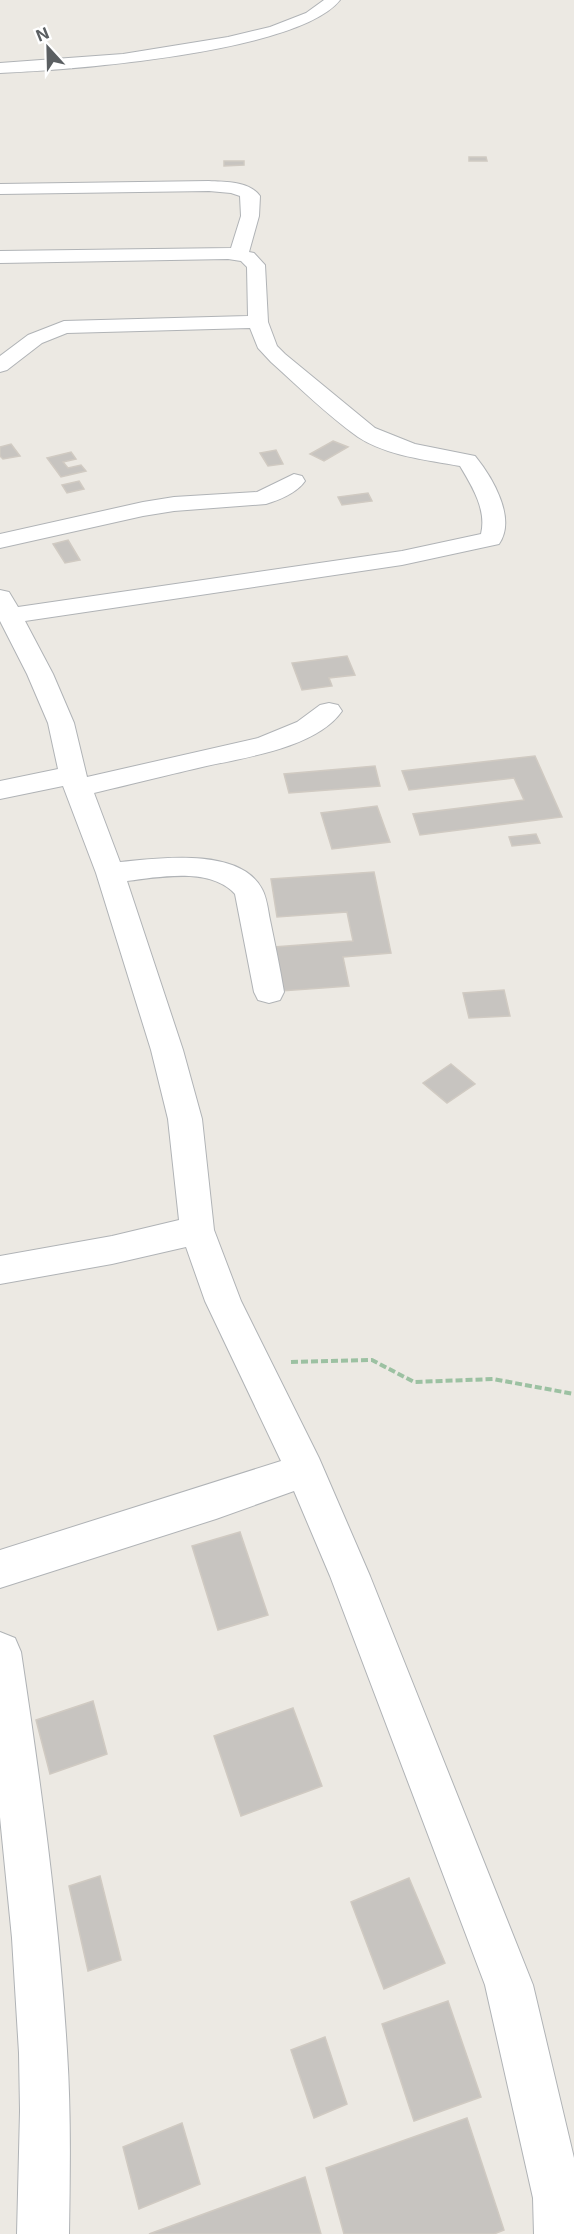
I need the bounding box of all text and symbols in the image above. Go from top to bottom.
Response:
north arrow [18,18,78,78]
text: N [33,23,52,46]

